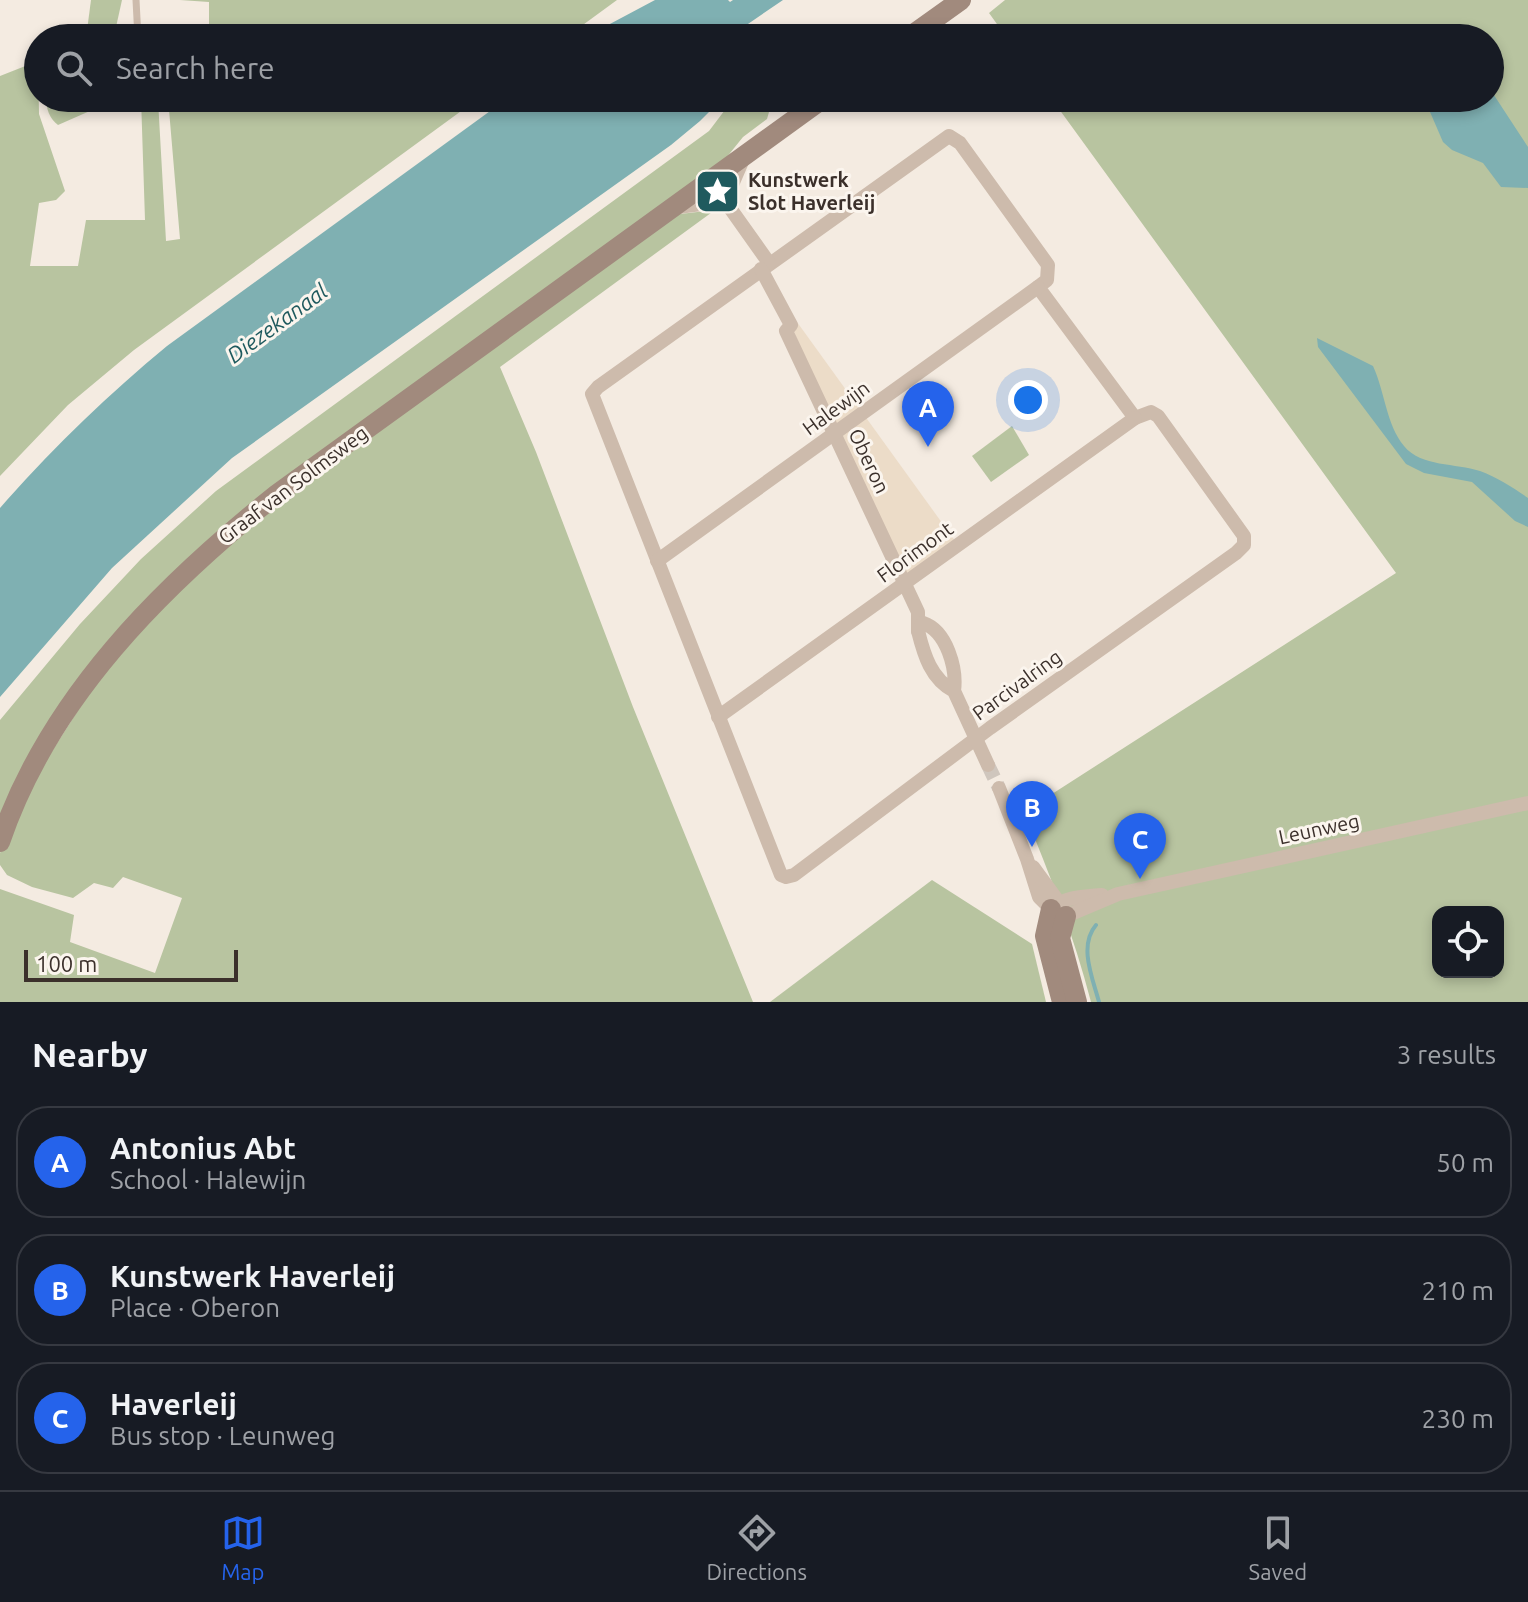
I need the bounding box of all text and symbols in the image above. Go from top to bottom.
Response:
search box [24,24,1504,112]
icon: search [52,46,96,90]
text: Search here [116,51,275,85]
place icon: Kunstwerk Slot Haverleij [693,167,741,215]
place label: Kunstwerk Slot Haverleij [748,168,875,214]
water label: Diezekanaal [222,278,332,367]
street label: Halewijn [798,376,874,440]
your location [1008,380,1048,420]
pin: A [902,381,954,447]
street label: Graaf van Solmsweg [214,421,372,548]
street label: Oberon [844,425,894,497]
street label: Florimont [872,516,957,587]
street label: Parcivalring [968,645,1066,725]
pin: B [1006,781,1058,847]
street label: Leunweg [1276,809,1361,848]
pin: C [1114,813,1166,879]
map controls [1432,906,1504,978]
button: locate [1432,906,1504,978]
scale bar [24,946,238,982]
text: 100 m [36,951,97,976]
text: Nearby [32,1035,147,1073]
text: 3 results [1397,1040,1496,1069]
text: Antonius Abt [110,1131,296,1165]
text: A [51,1148,69,1177]
text: 50 m [1436,1148,1494,1177]
text: School · Halewijn [110,1165,306,1194]
text: Kunstwerk Haverleij [110,1259,395,1293]
text: B [51,1276,69,1305]
text: 210 m [1422,1276,1494,1305]
text: Place · Oberon [110,1293,280,1322]
text: Haverleij [110,1387,237,1421]
text: C [52,1404,68,1433]
text: 230 m [1422,1404,1494,1433]
text: Bus stop · Leunweg [110,1421,335,1450]
tab: Map [221,1511,265,1584]
tab: Directions [706,1511,807,1584]
tab: Saved [1249,1511,1307,1584]

